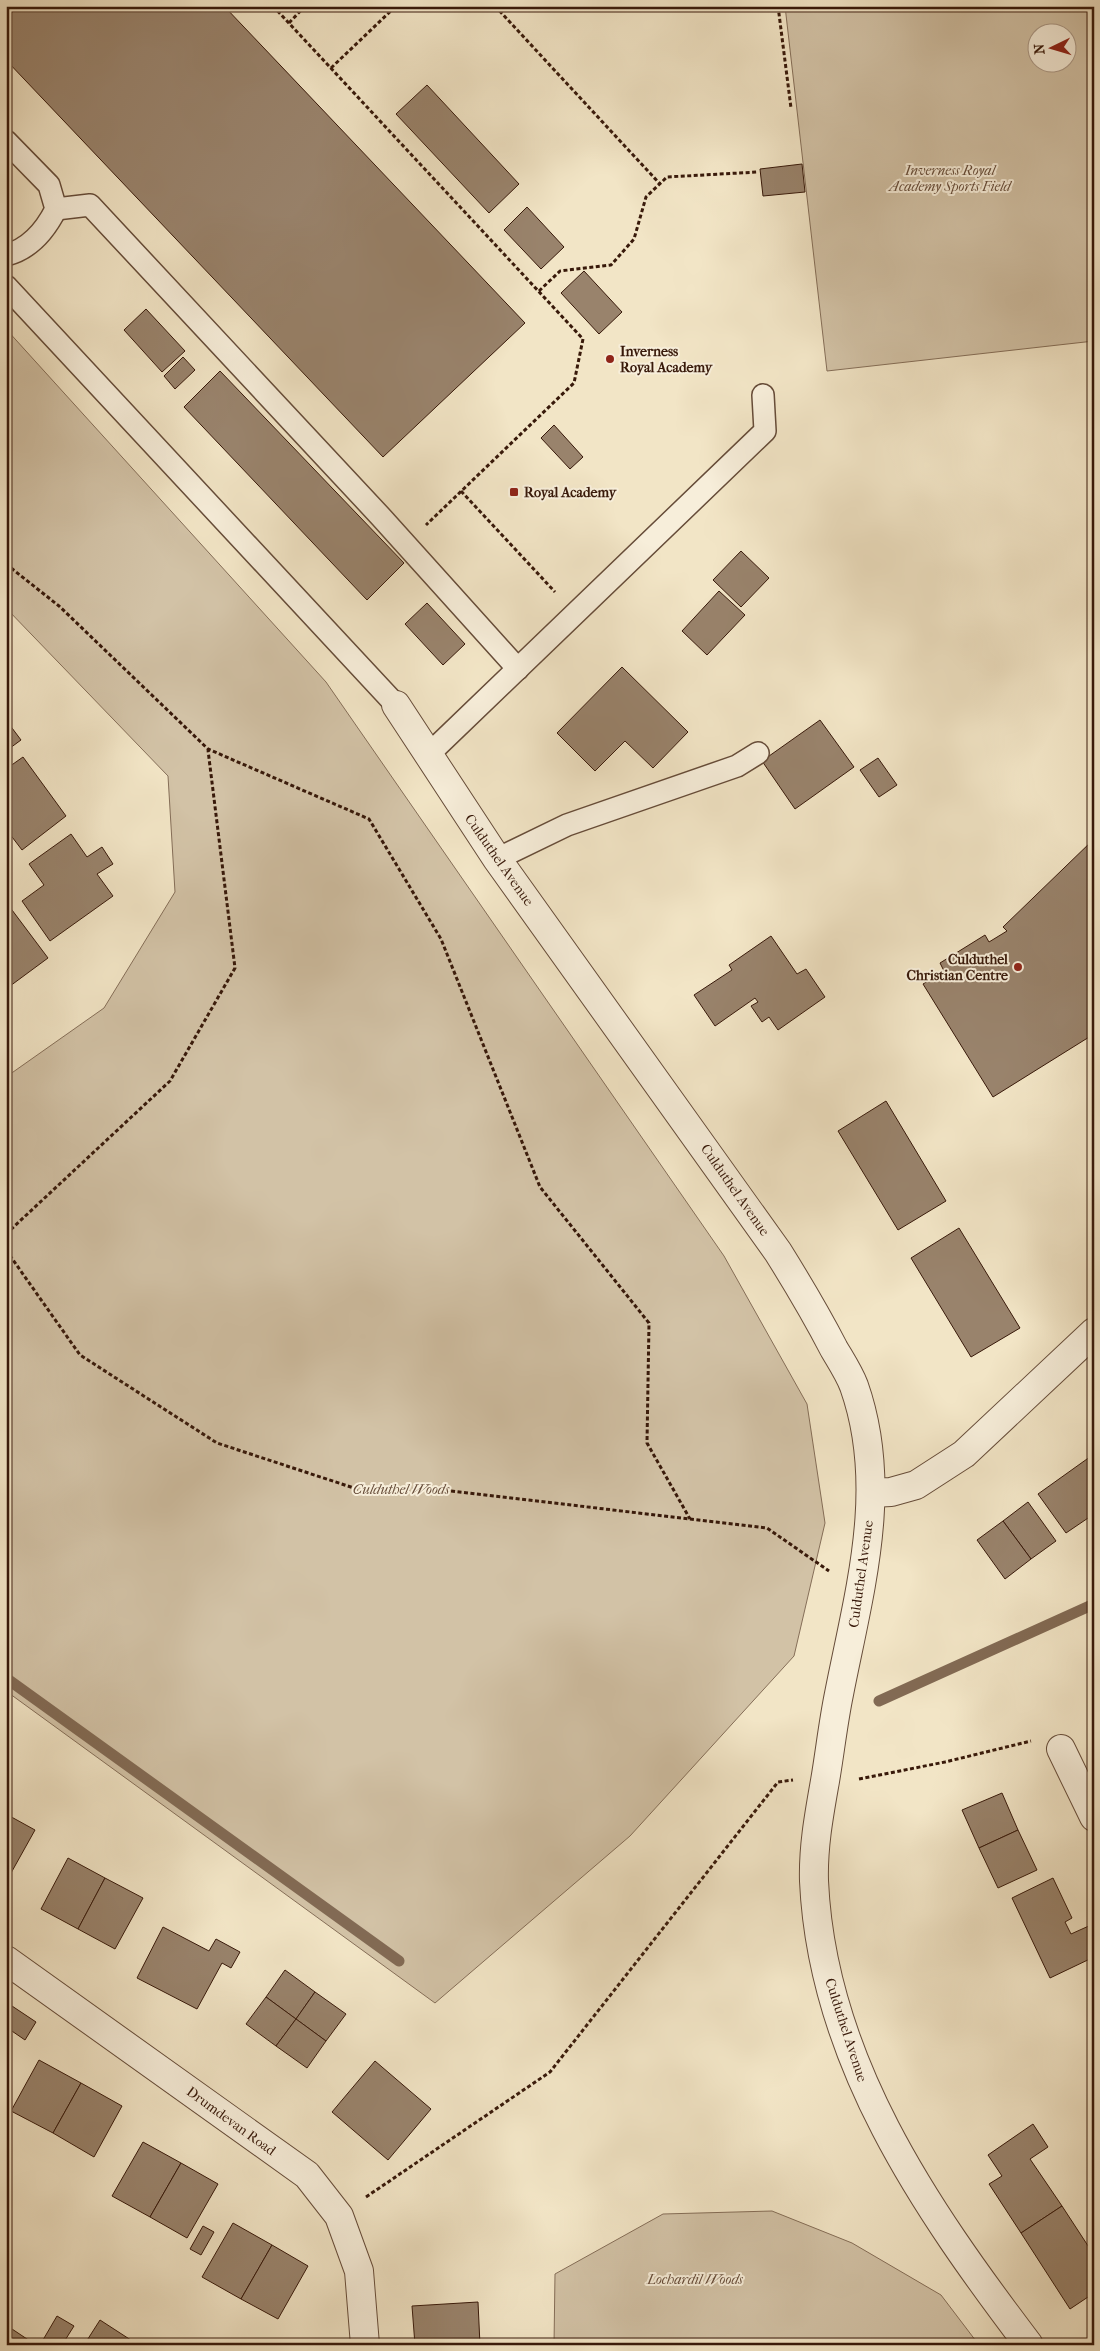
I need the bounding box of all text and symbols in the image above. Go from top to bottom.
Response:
north arrow [1028,22,1078,72]
text: N [1031,43,1048,55]
park label: Inverness Royal Academy Sports Field [887,162,1013,195]
place label: Inverness Royal Academy [620,343,714,376]
marker: Inverness Royal Academy [604,353,616,365]
place label: Royal Academy [524,484,618,501]
marker: Royal Academy [508,486,520,498]
street label: Culduthel Avenue [461,811,537,909]
place label: Culduthel Christian Centre [907,951,1008,984]
marker: Culduthel Christian Centre [1012,961,1024,973]
street label: Culduthel Avenue [697,1141,773,1239]
park label: Culduthel Woods [353,1481,450,1498]
street label: Culduthel Avenue [845,1519,877,1629]
street label: Culduthel Avenue [821,1976,871,2084]
street label: Drumdevan Road [183,2083,279,2159]
park label: Lochardil Woods [646,2271,744,2288]

